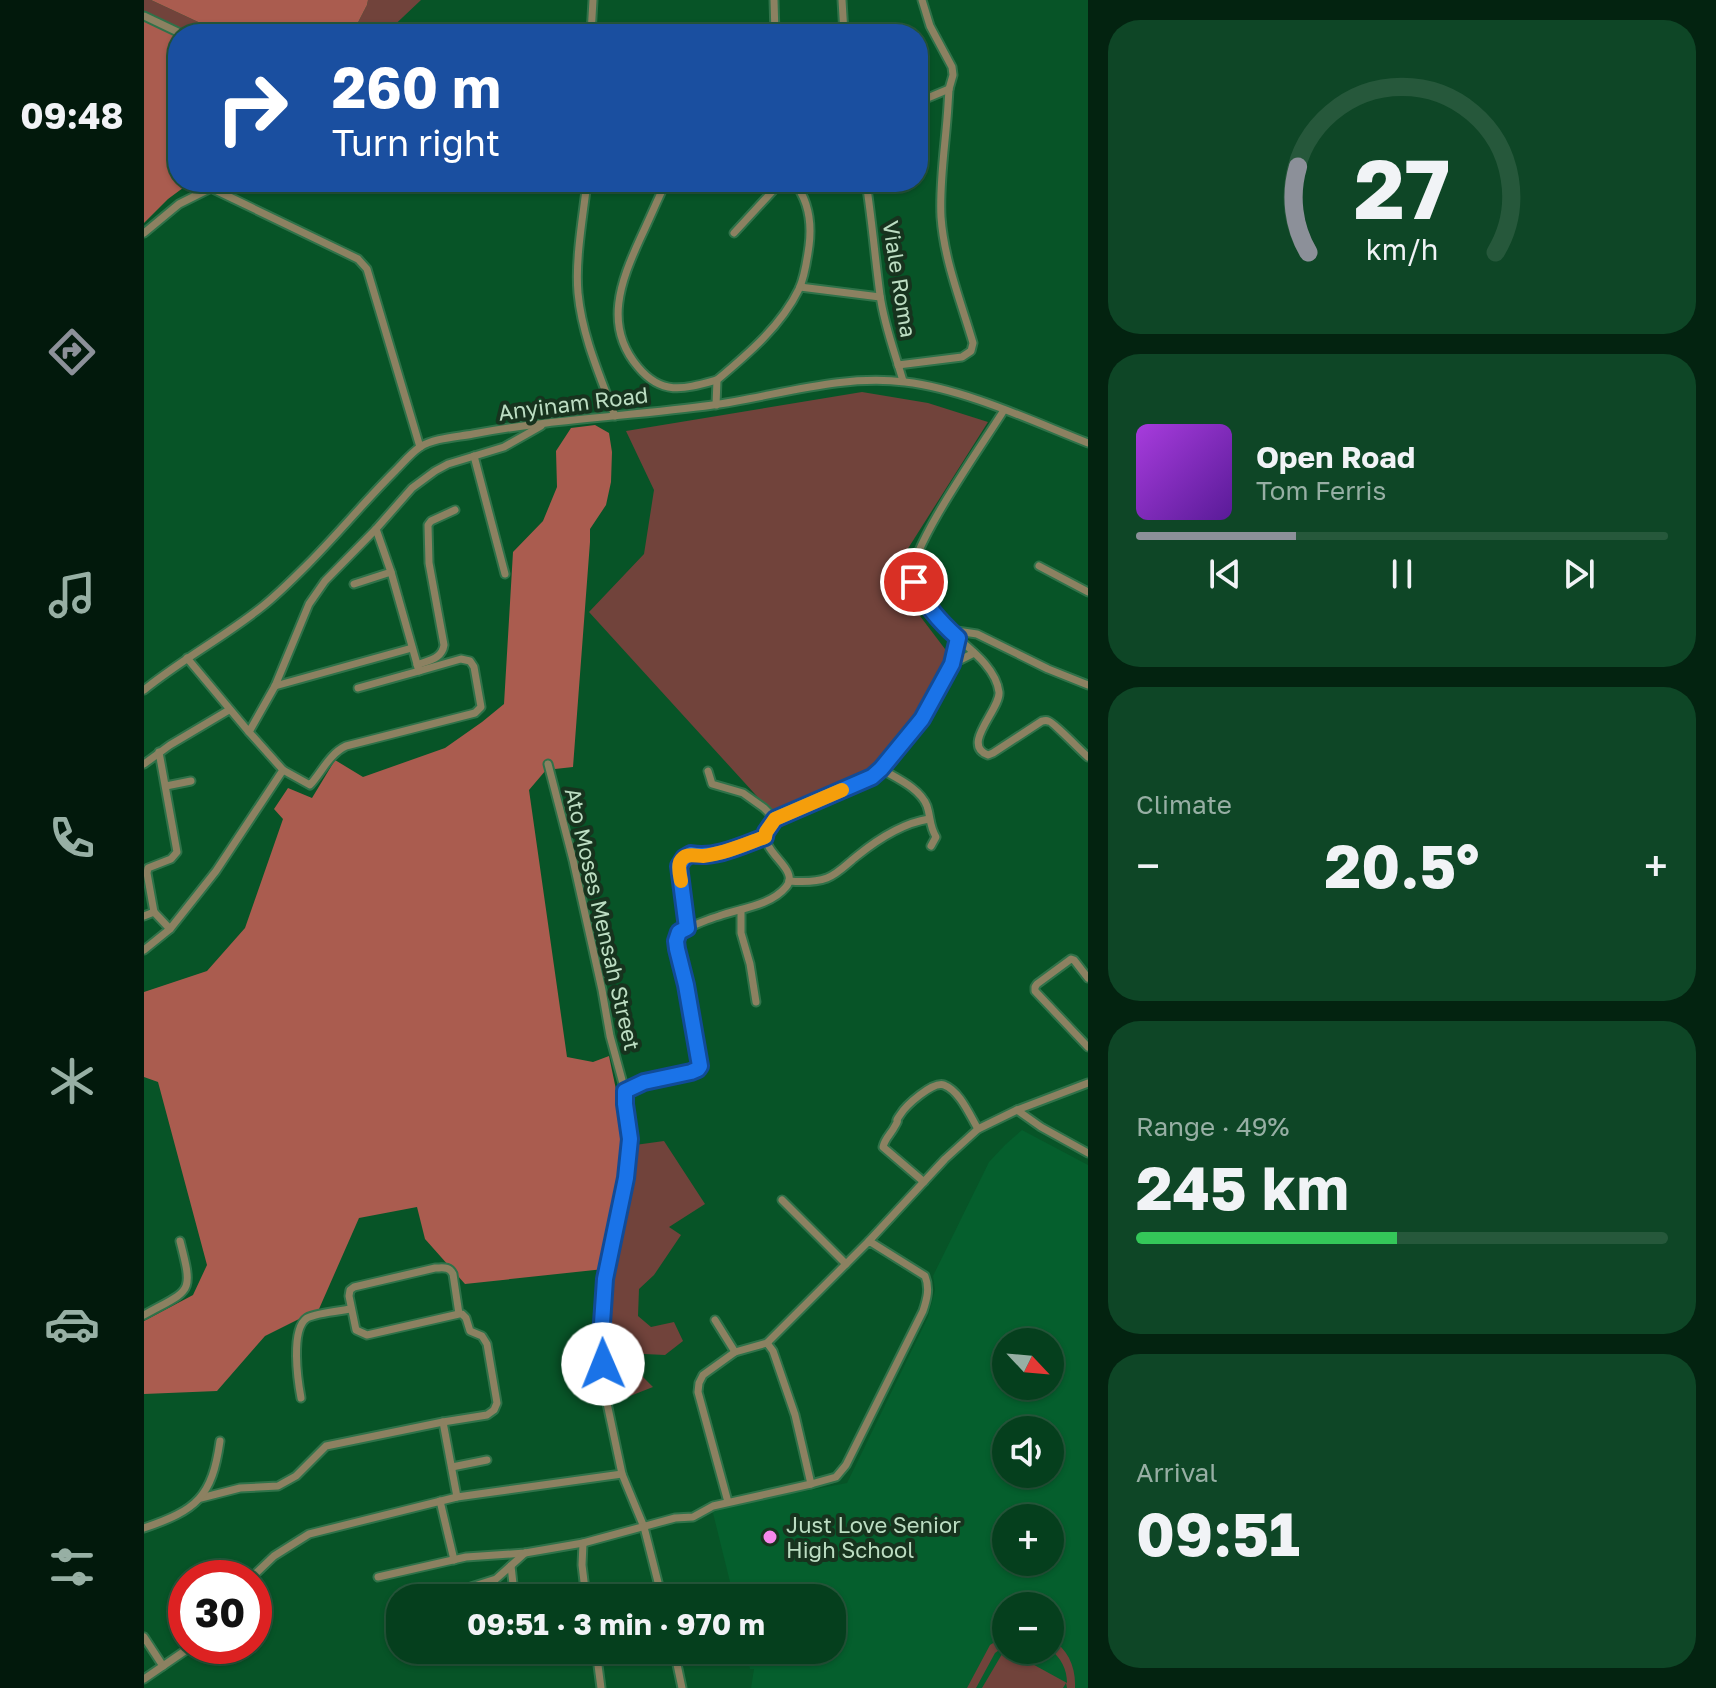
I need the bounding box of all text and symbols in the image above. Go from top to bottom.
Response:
text: 260 m [332,53,501,120]
icon: right [200,56,304,160]
text: 09:48 [20,94,124,137]
text: Turn right [332,121,500,164]
text: 27 [1354,136,1450,236]
street label: Viale Roma [877,219,923,339]
text: km/h [1366,232,1438,266]
icon: directions [44,324,100,380]
street label: Anyinam Road [496,380,650,426]
text: Open Road [1256,439,1415,475]
text: Tom Ferris [1256,475,1386,506]
pin [880,548,948,616]
icon: previous [1203,552,1247,596]
icon: pause [1380,552,1424,596]
icon: next [1557,552,1601,596]
icon: arrive [892,560,936,604]
icon: music [44,567,100,623]
street label: Ato Moses Mensah Street [560,785,646,1053]
text: Climate [1136,789,1232,820]
icon: phone [44,810,100,866]
text: 20.5° [1325,829,1479,901]
text: − [1136,839,1160,892]
text: + [1644,839,1668,892]
icon: climate [44,1053,100,1109]
text: Range · 49% [1136,1111,1289,1142]
text: 245 km [1136,1151,1349,1223]
icon: car [44,1296,100,1352]
position arrow [561,1322,645,1406]
north arrow [992,1328,1064,1400]
map controls [992,1328,1064,1664]
button: sound [992,1416,1064,1488]
text: Arrival [1136,1457,1217,1488]
text: 09:51 [1136,1497,1300,1569]
button: + [992,1504,1064,1576]
place label: Just Love Senior High School [786,1511,961,1563]
marker: Just Love Senior High School [761,1528,779,1546]
icon: filters [44,1539,100,1595]
speed limit sign: 30 [168,1560,272,1664]
button: − [992,1592,1064,1664]
text: 09:51 · 3 min · 970 m [467,1606,765,1642]

